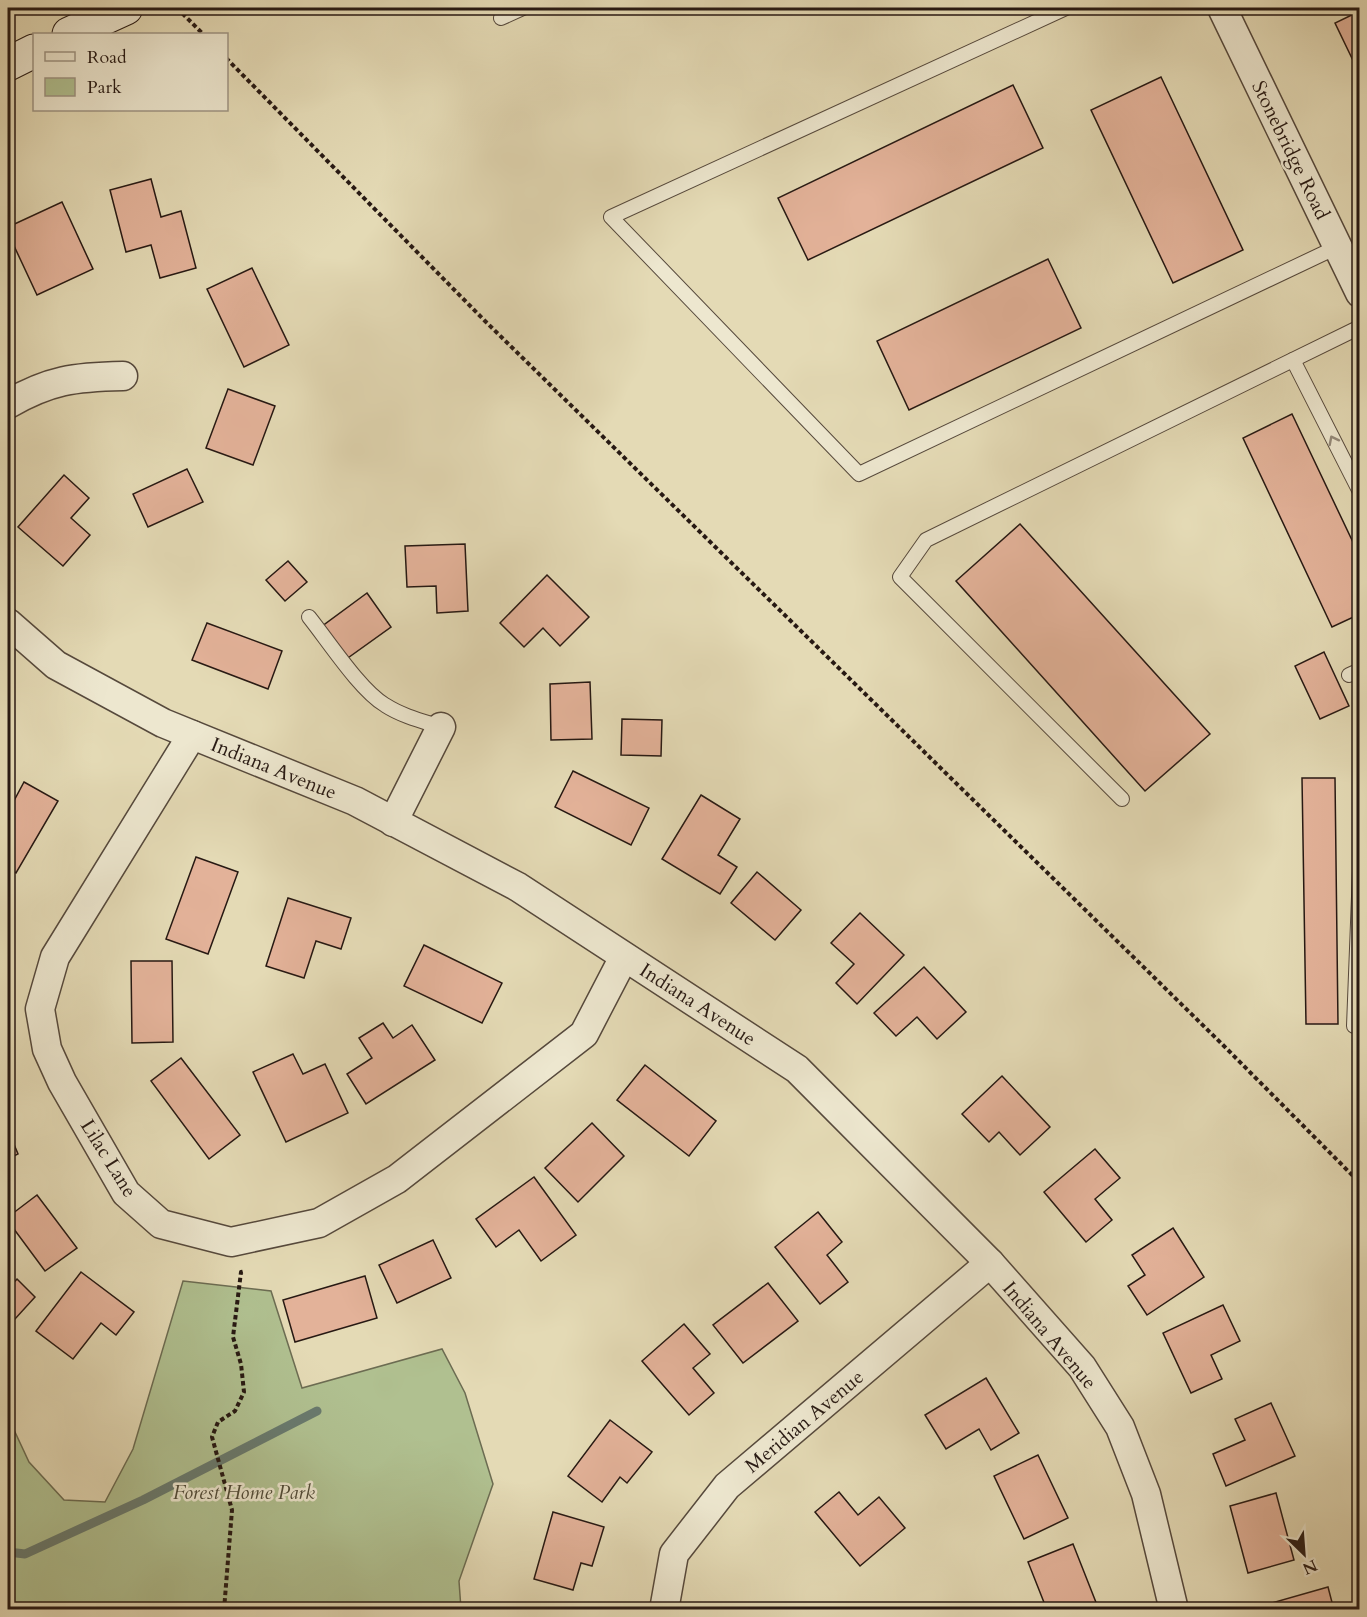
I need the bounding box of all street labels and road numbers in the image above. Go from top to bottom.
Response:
street label: Stonebridge Road [1245,76,1336,225]
street label: Indiana Avenue [207,731,341,806]
street label: Indiana Avenue [634,957,761,1052]
street label: Lilac Lane [74,1114,143,1202]
street label: Indiana Avenue [996,1276,1103,1395]
street label: Meridian Avenue [739,1364,869,1479]

